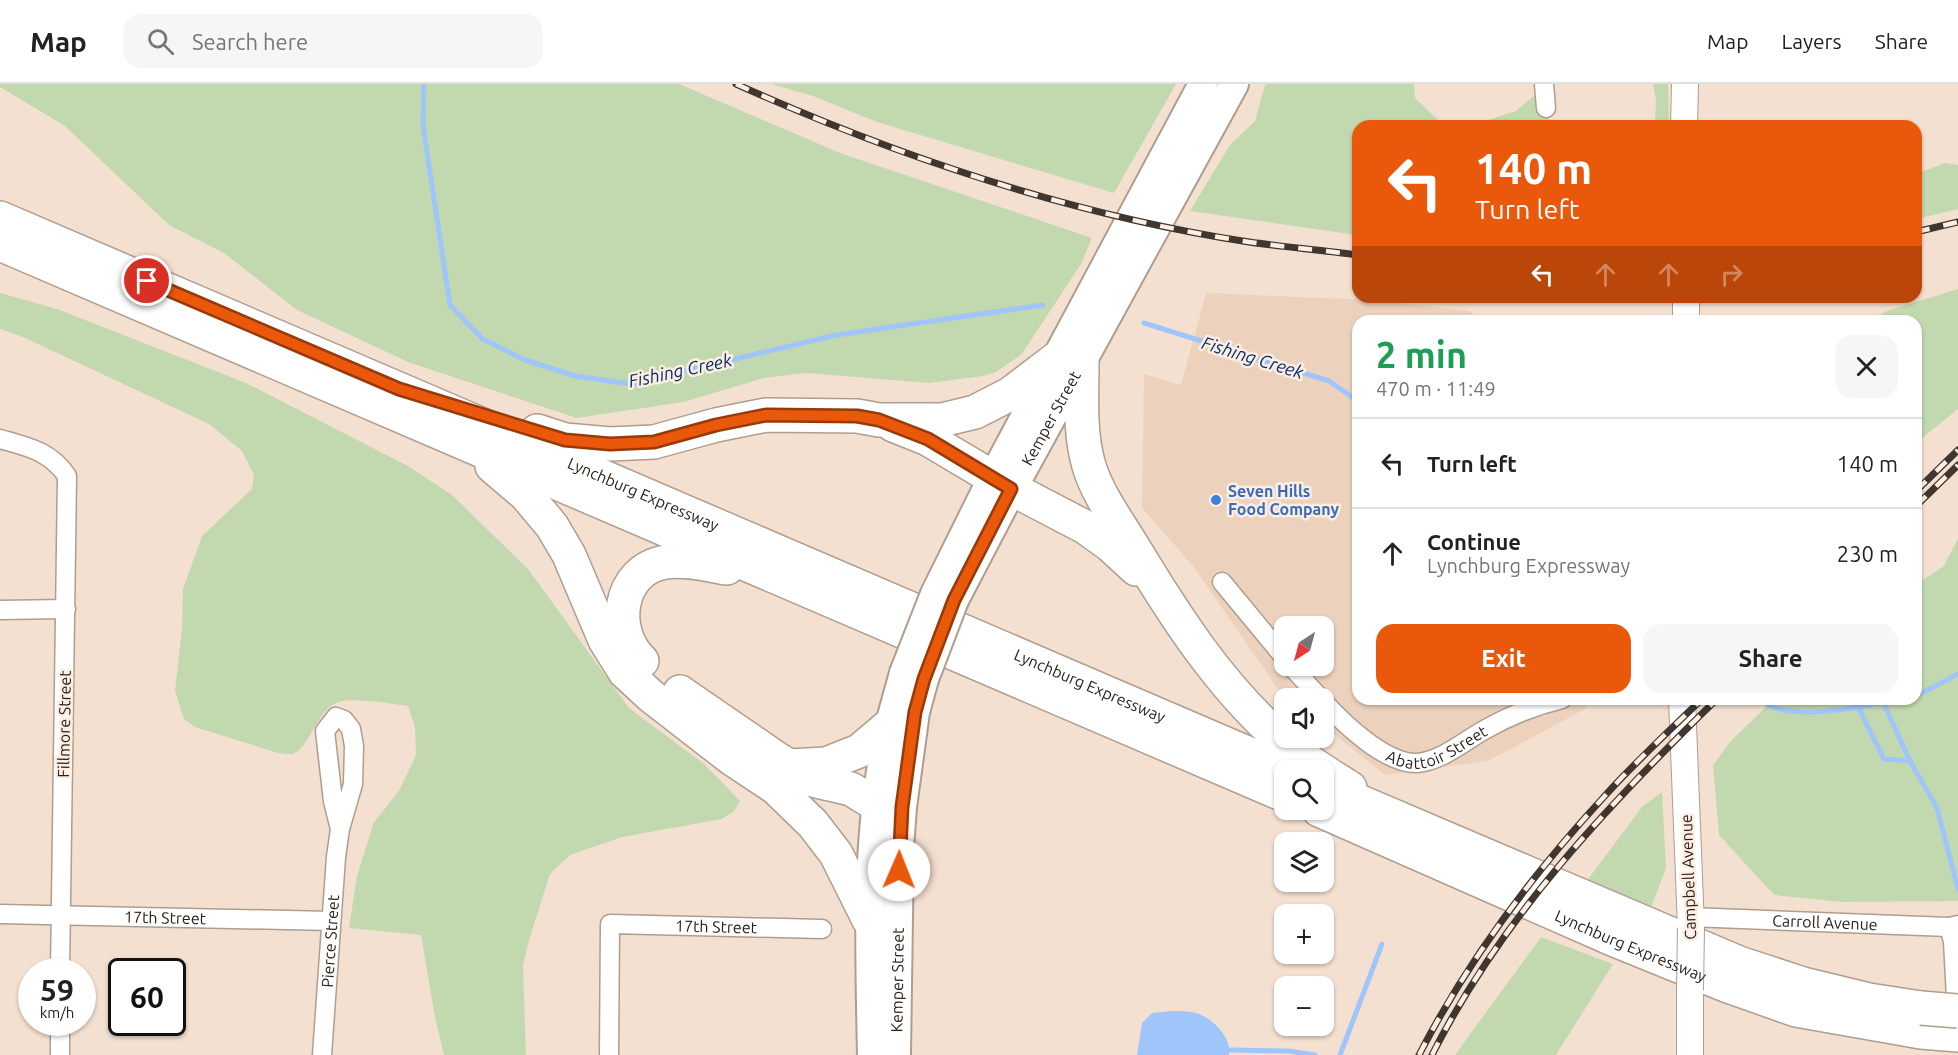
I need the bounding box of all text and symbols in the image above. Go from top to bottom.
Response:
search box [123,14,543,68]
icon: search [144,25,177,58]
text: Map [30,26,87,57]
text: Search here [192,29,308,54]
text: Map [1707,29,1748,53]
text: Layers [1781,29,1842,53]
text: Share [1875,29,1928,53]
icon: left [1376,144,1454,222]
text: 140 m [1475,145,1592,192]
text: Turn left [1475,194,1579,224]
pin [121,255,172,306]
icon: left [1526,258,1559,291]
icon: ahead [1589,258,1622,291]
icon: ahead [1652,258,1685,291]
icon: right [1715,258,1748,291]
icon: arrive [130,264,163,297]
water label: Fishing Creek [1200,332,1307,382]
text: 2 min [1376,334,1467,375]
button: close [1835,335,1898,398]
water label: Fishing Creek [626,349,734,391]
street label: Kemper Street [1018,367,1084,469]
text: 470 m · 11:49 [1376,377,1496,400]
icon: left [1376,447,1409,480]
text: Turn left [1427,451,1517,476]
text: 140 m [1837,451,1898,476]
street label: Lynchburg Expressway [565,454,722,534]
place label: Seven Hills Food Company [1228,482,1339,518]
marker: Seven Hills Food Company [1209,493,1223,507]
text: Continue [1427,529,1521,554]
icon: ahead [1376,537,1409,570]
text: 230 m [1837,541,1898,566]
text: Lynchburg Expressway [1427,554,1630,577]
north arrow [1274,616,1334,676]
map controls [1274,616,1334,1036]
button: Exit [1376,624,1631,693]
button: Share [1643,624,1898,693]
street label: Lynchburg Expressway [1012,645,1168,726]
street label: Fillmore Street [54,670,74,778]
button: sound [1274,688,1334,748]
street label: Abattoir Street [1383,721,1491,772]
button: search [1274,760,1334,820]
street label: Campbell Avenue [1677,814,1699,940]
button: layers [1274,832,1334,892]
position arrow [867,838,931,902]
street label: Pierce Street [318,894,342,988]
button: + [1274,904,1334,964]
street label: Lynchburg Expressway [1552,906,1709,985]
street label: 17th Street [124,908,207,927]
street label: Carroll Avenue [1772,911,1878,933]
street label: 17th Street [675,917,758,936]
street label: Kemper Street [887,927,907,1033]
speed limit sign: 60 [108,958,186,1036]
text: 59 [40,973,74,1007]
button: − [1274,976,1334,1036]
text: km/h [40,1004,74,1021]

